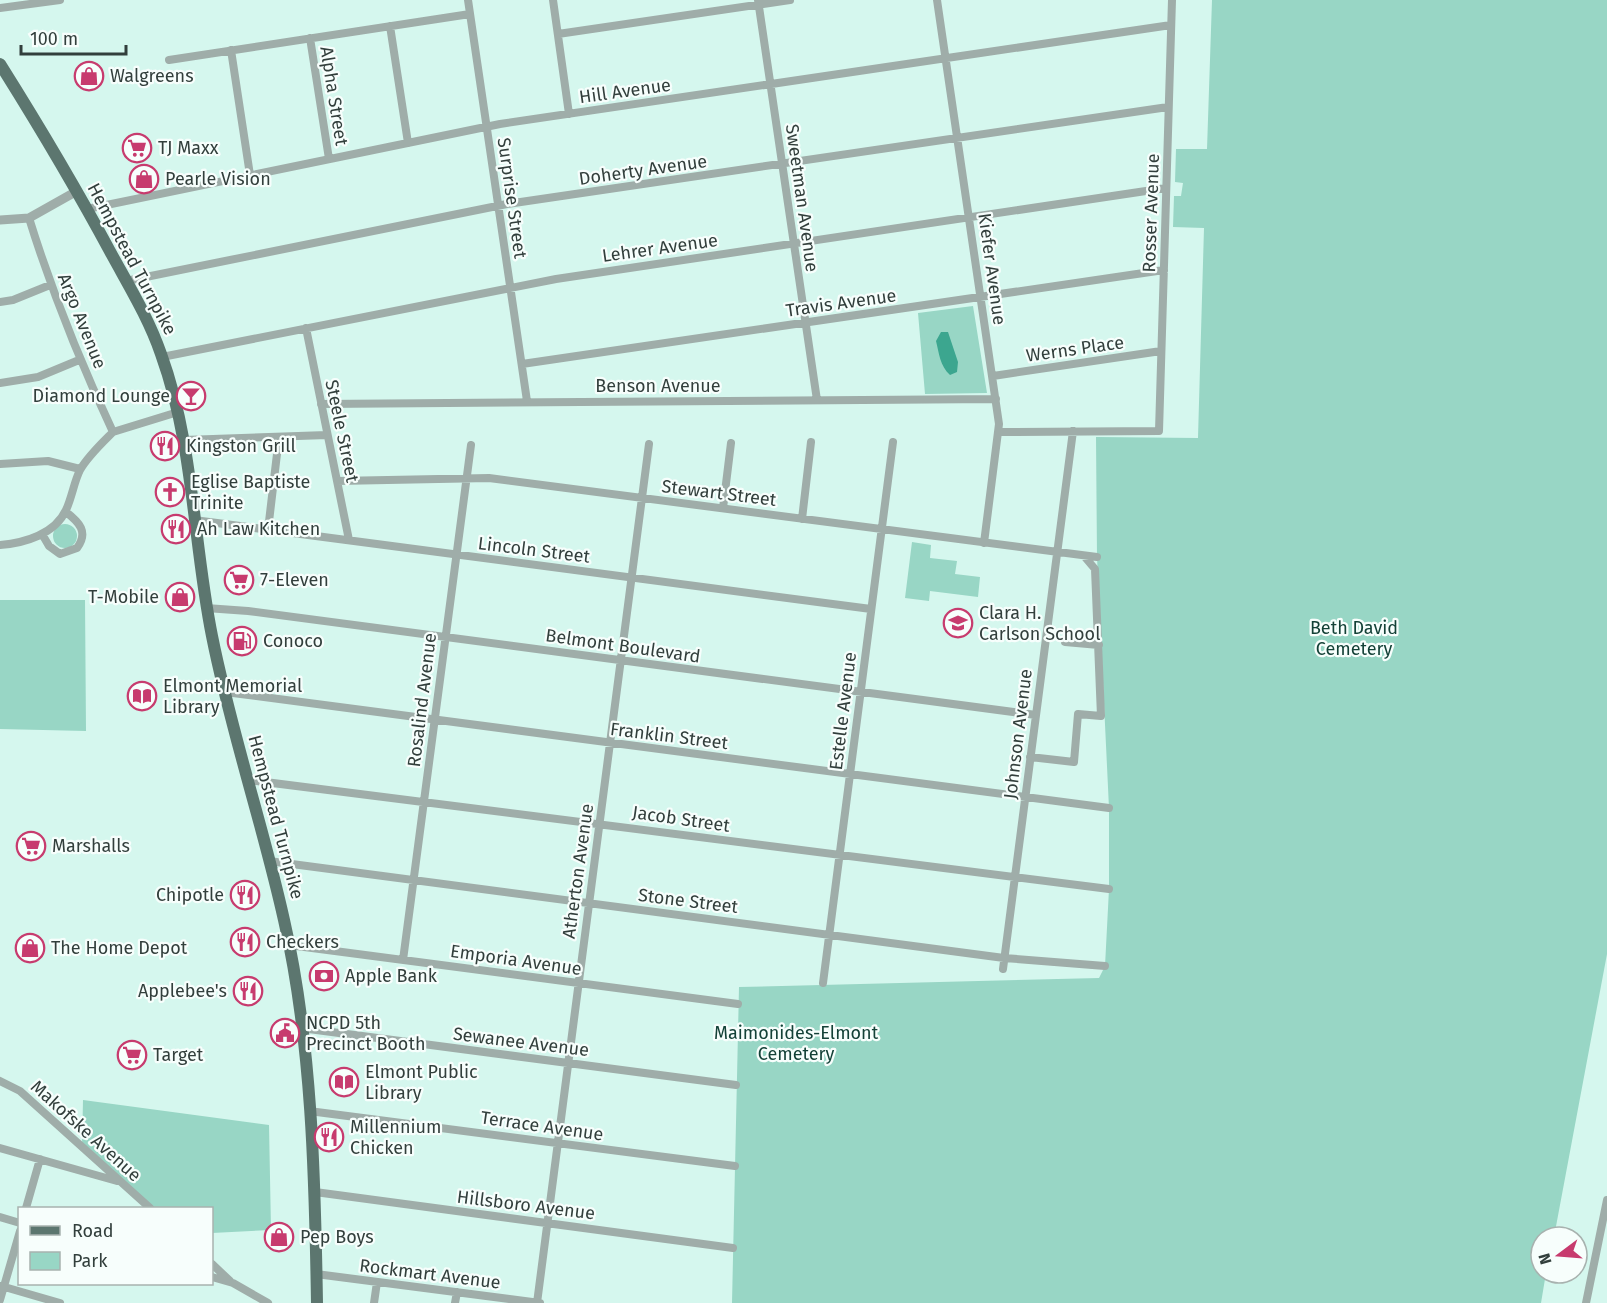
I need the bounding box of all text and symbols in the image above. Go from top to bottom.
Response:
scale bar [21,18,126,56]
text: 100 m [30,28,78,50]
street label: Alpha Street [315,45,353,148]
shop icon: Walgreens [73,60,105,92]
place label: Walgreens [110,65,194,87]
street label: Hill Avenue [578,74,672,108]
street label: Sweetman Avenue [781,123,823,273]
supermarket icon: TJ Maxx [121,132,153,164]
street label: Surprise Street [493,136,531,260]
place label: TJ Maxx [158,137,219,159]
street label: Doherty Avenue [578,150,708,190]
street label: Rosser Avenue [1138,153,1164,273]
shop icon: Pearle Vision [128,163,160,195]
place label: Pearle Vision [165,168,271,190]
street label: Hempstead Turnpike [83,179,181,339]
street label: Kiefer Avenue [973,212,1011,326]
street label: Lehrer Avenue [601,229,719,267]
street label: Argo Avenue [53,270,111,372]
street label: Travis Avenue [784,284,898,322]
street label: Werns Place [1025,331,1125,367]
street label: Benson Avenue [595,375,721,397]
street label: Steele Street [320,378,364,485]
bar icon: Diamond Lounge [175,380,207,412]
place label: Diamond Lounge [33,385,170,407]
restaurant icon: Kingston Grill [149,430,181,462]
place label: Kingston Grill [186,435,296,457]
place label: Eglise Baptiste Trinite [191,471,310,514]
street label: Stewart Street [660,475,778,511]
church icon: Eglise Baptiste Trinite [154,476,186,508]
restaurant icon: Ah Law Kitchen [160,513,192,545]
place label: Ah Law Kitchen [197,518,320,540]
street label: Lincoln Street [477,532,592,568]
supermarket icon: 7-Eleven [223,564,255,596]
place label: 7-Eleven [260,569,329,591]
shop icon: T-Mobile [164,581,196,613]
place label: T-Mobile [88,586,159,608]
place label: Clara H. Carlson School [979,602,1100,645]
school or university icon: Clara H. Carlson School [942,607,974,639]
park label: Beth David Cemetery [1310,617,1398,660]
street label: Belmont Boulevard [544,624,702,668]
fuel station icon: Conoco [226,625,258,657]
place label: Conoco [263,630,323,652]
street label: Rosalind Avenue [403,632,441,768]
street label: Estelle Avenue [825,651,861,771]
street label: Johnson Avenue [999,668,1037,800]
place label: Elmont Memorial Library [163,675,302,718]
library icon: Elmont Memorial Library [126,680,158,712]
street label: Franklin Street [609,718,730,754]
street label: Hempstead Turnpike [244,733,308,901]
street label: Jacob Street [631,801,732,837]
street label: Atherton Avenue [558,802,598,940]
supermarket icon: Marshalls [15,830,47,862]
place label: Marshalls [52,835,130,857]
restaurant icon: Chipotle [229,879,261,911]
place label: Chipotle [156,884,224,906]
street label: Stone Street [637,884,740,918]
restaurant icon: Checkers [229,926,261,958]
place label: Checkers [266,931,339,953]
shop icon: The Home Depot [14,932,46,964]
place label: The Home Depot [51,937,188,959]
street label: Emporia Avenue [449,940,583,980]
bank icon: Apple Bank [308,960,340,992]
place label: Apple Bank [345,965,438,987]
restaurant icon: Applebee's [232,975,264,1007]
place label: Applebee's [138,980,227,1002]
place label: NCPD 5th Precinct Booth [306,1012,425,1055]
public building icon: NCPD 5th Precinct Booth [269,1017,301,1049]
park label: Maimonides-Elmont Cemetery [714,1022,879,1065]
street label: Sewanee Avenue [452,1023,590,1061]
supermarket icon: Target [116,1039,148,1071]
place label: Target [153,1044,204,1066]
place label: Elmont Public Library [365,1061,478,1104]
library icon: Elmont Public Library [328,1066,360,1098]
street label: Makofske Avenue [26,1076,146,1186]
street label: Terrace Avenue [479,1106,605,1146]
place label: Millennium Chicken [350,1116,441,1159]
restaurant icon: Millennium Chicken [313,1121,345,1153]
street label: Hillsboro Avenue [456,1186,596,1224]
legend [18,1207,213,1285]
text: Road [72,1220,114,1242]
shop icon: Pep Boys [263,1221,295,1253]
north arrow [1529,1225,1589,1285]
place label: Pep Boys [300,1226,374,1248]
text: Park [72,1250,108,1272]
text: N [1534,1251,1556,1267]
street label: Rockmart Avenue [358,1254,502,1294]

